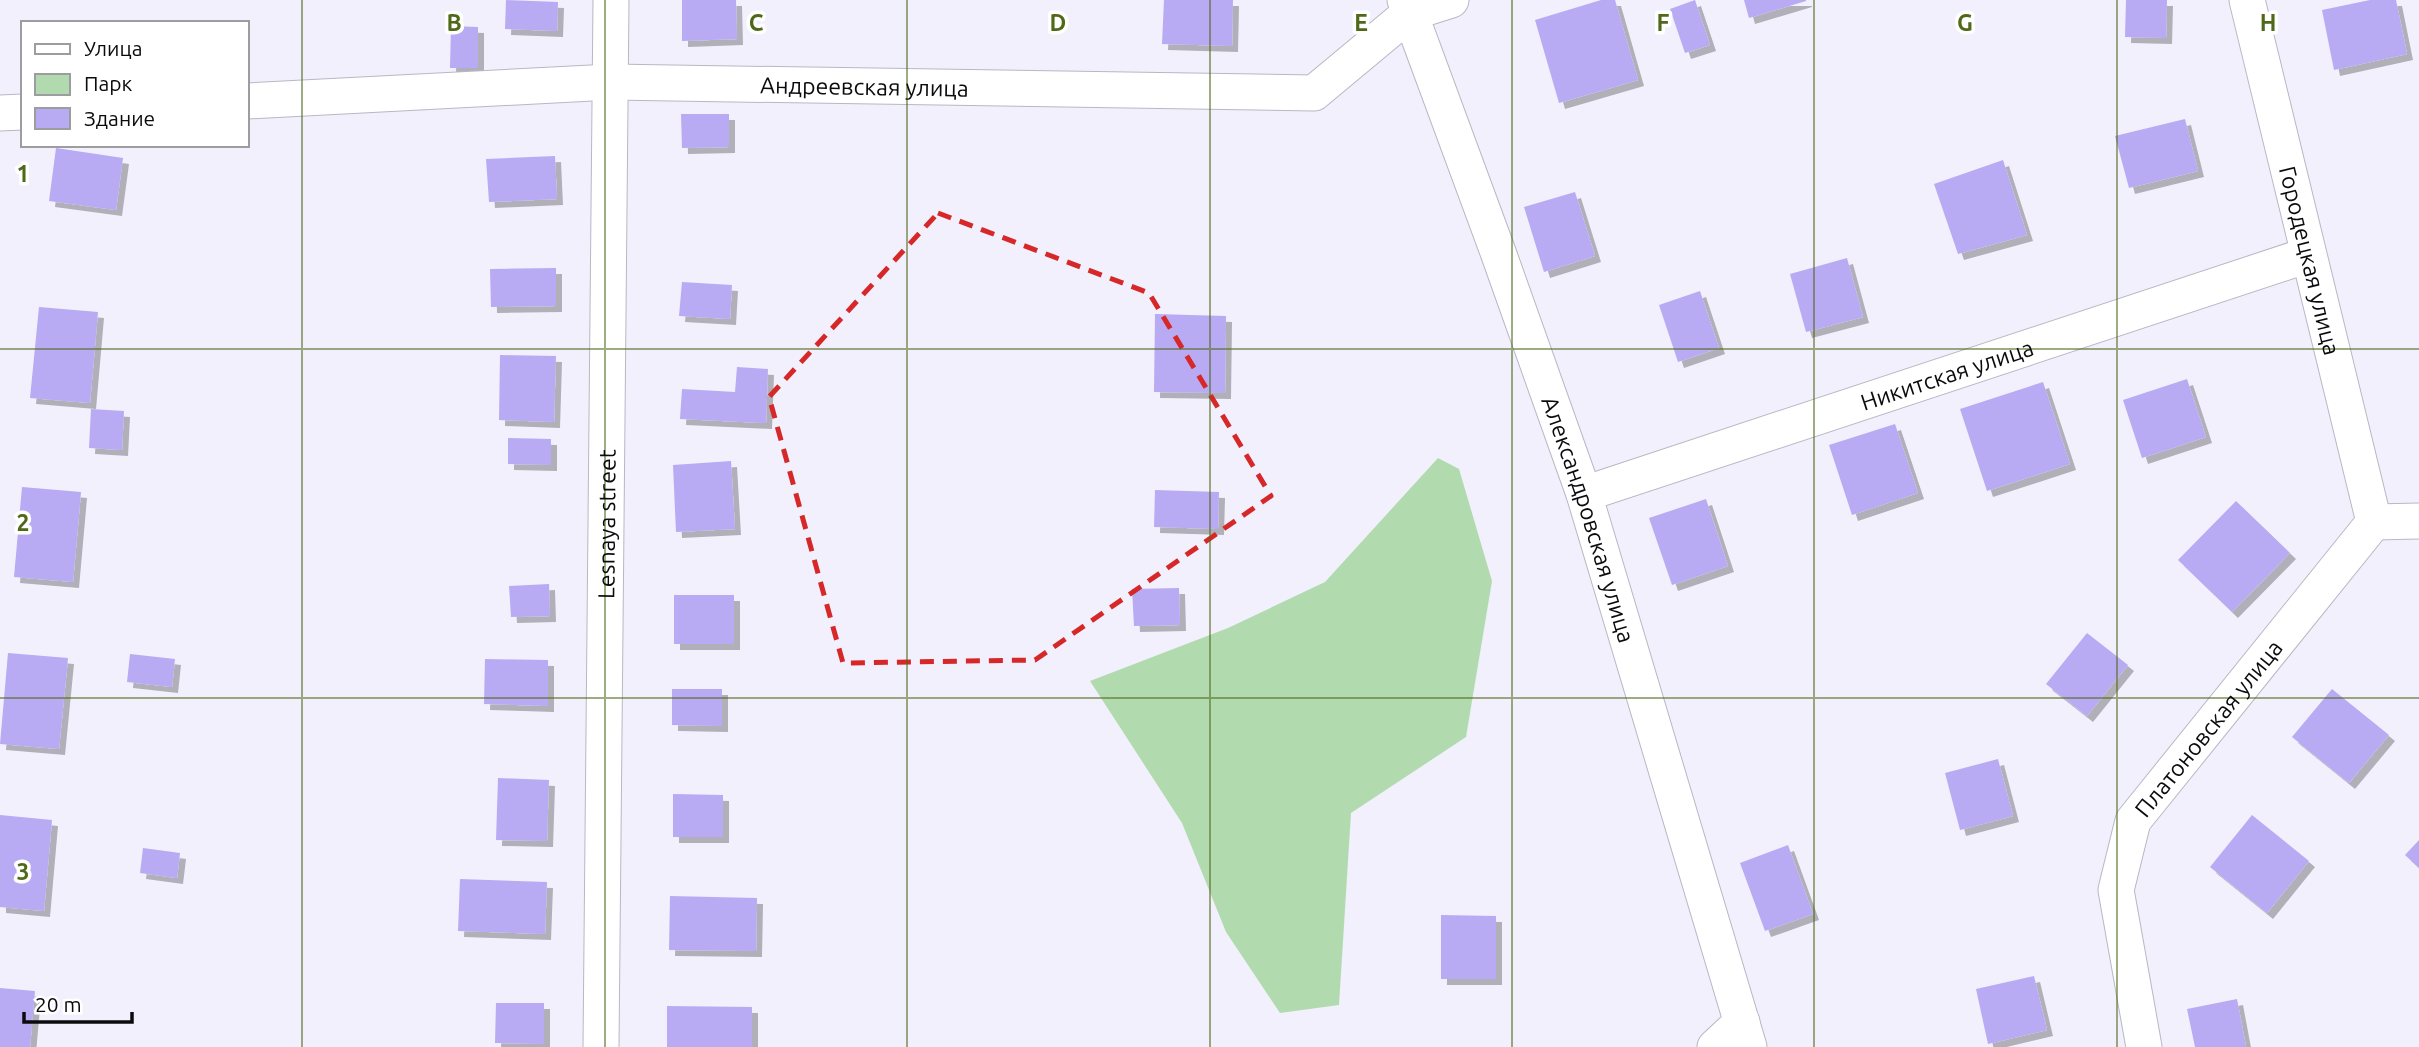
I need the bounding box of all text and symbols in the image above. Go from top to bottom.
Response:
text: B [446,10,462,35]
text: C [749,10,764,35]
text: D [1050,10,1066,35]
text: E [1354,10,1368,35]
text: F [1657,10,1670,35]
text: G [1957,10,1973,35]
text: H [2260,10,2276,35]
legend [21,21,248,147]
text: Улица [84,36,142,60]
text: Парк [84,71,133,95]
street label: Андреевская улица [760,72,969,100]
text: Здание [84,106,155,130]
text: 1 [17,161,29,186]
street label: Городецкая улица [2275,163,2345,357]
street label: Никитская улица [1857,334,2036,414]
street label: Александровская улица [1538,393,1640,645]
street label: Lesnaya street [593,449,619,599]
text: 2 [17,510,29,535]
street label: Платоновская улица [2129,635,2287,821]
text: 3 [17,859,29,884]
scale bar [24,981,133,1025]
text: 20 m [35,992,82,1016]

